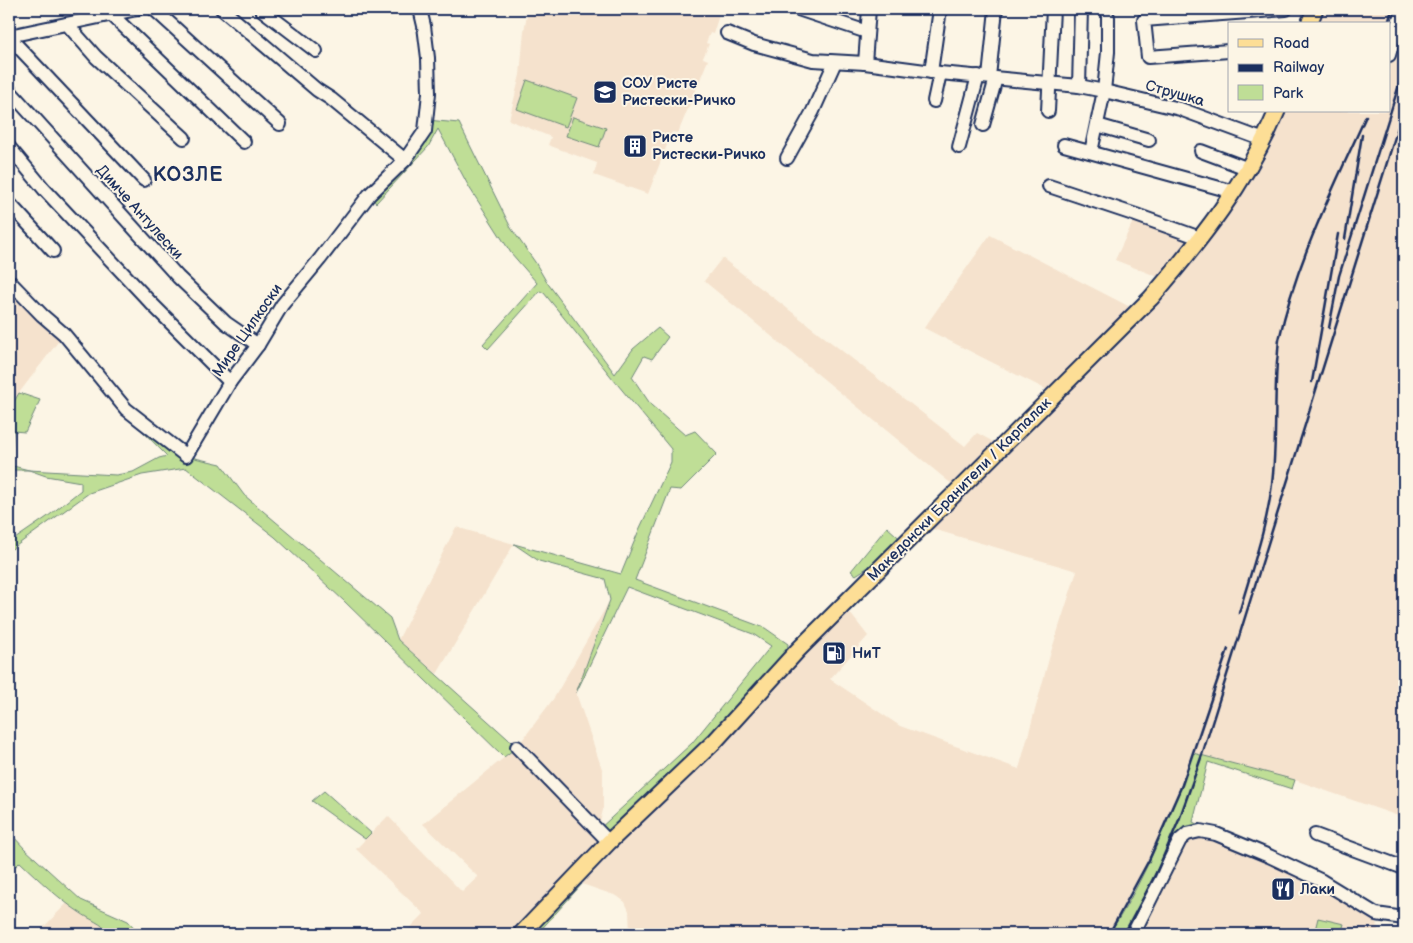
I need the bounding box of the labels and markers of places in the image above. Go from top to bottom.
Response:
place label: СОУ Ристе Ристески-Ричко [622,74,736,110]
school or university icon: СОУ Ристе Ристески-Ричко [592,79,618,105]
place label: Ристе Ристески-Ричко [652,128,766,164]
building icon: Ристе Ристески-Ричко [622,133,648,159]
fuel station icon: НиТ [821,640,847,666]
place label: НиТ [852,644,881,663]
restaurant icon: Лаки [1270,876,1296,902]
place label: Лаки [1299,880,1335,899]

